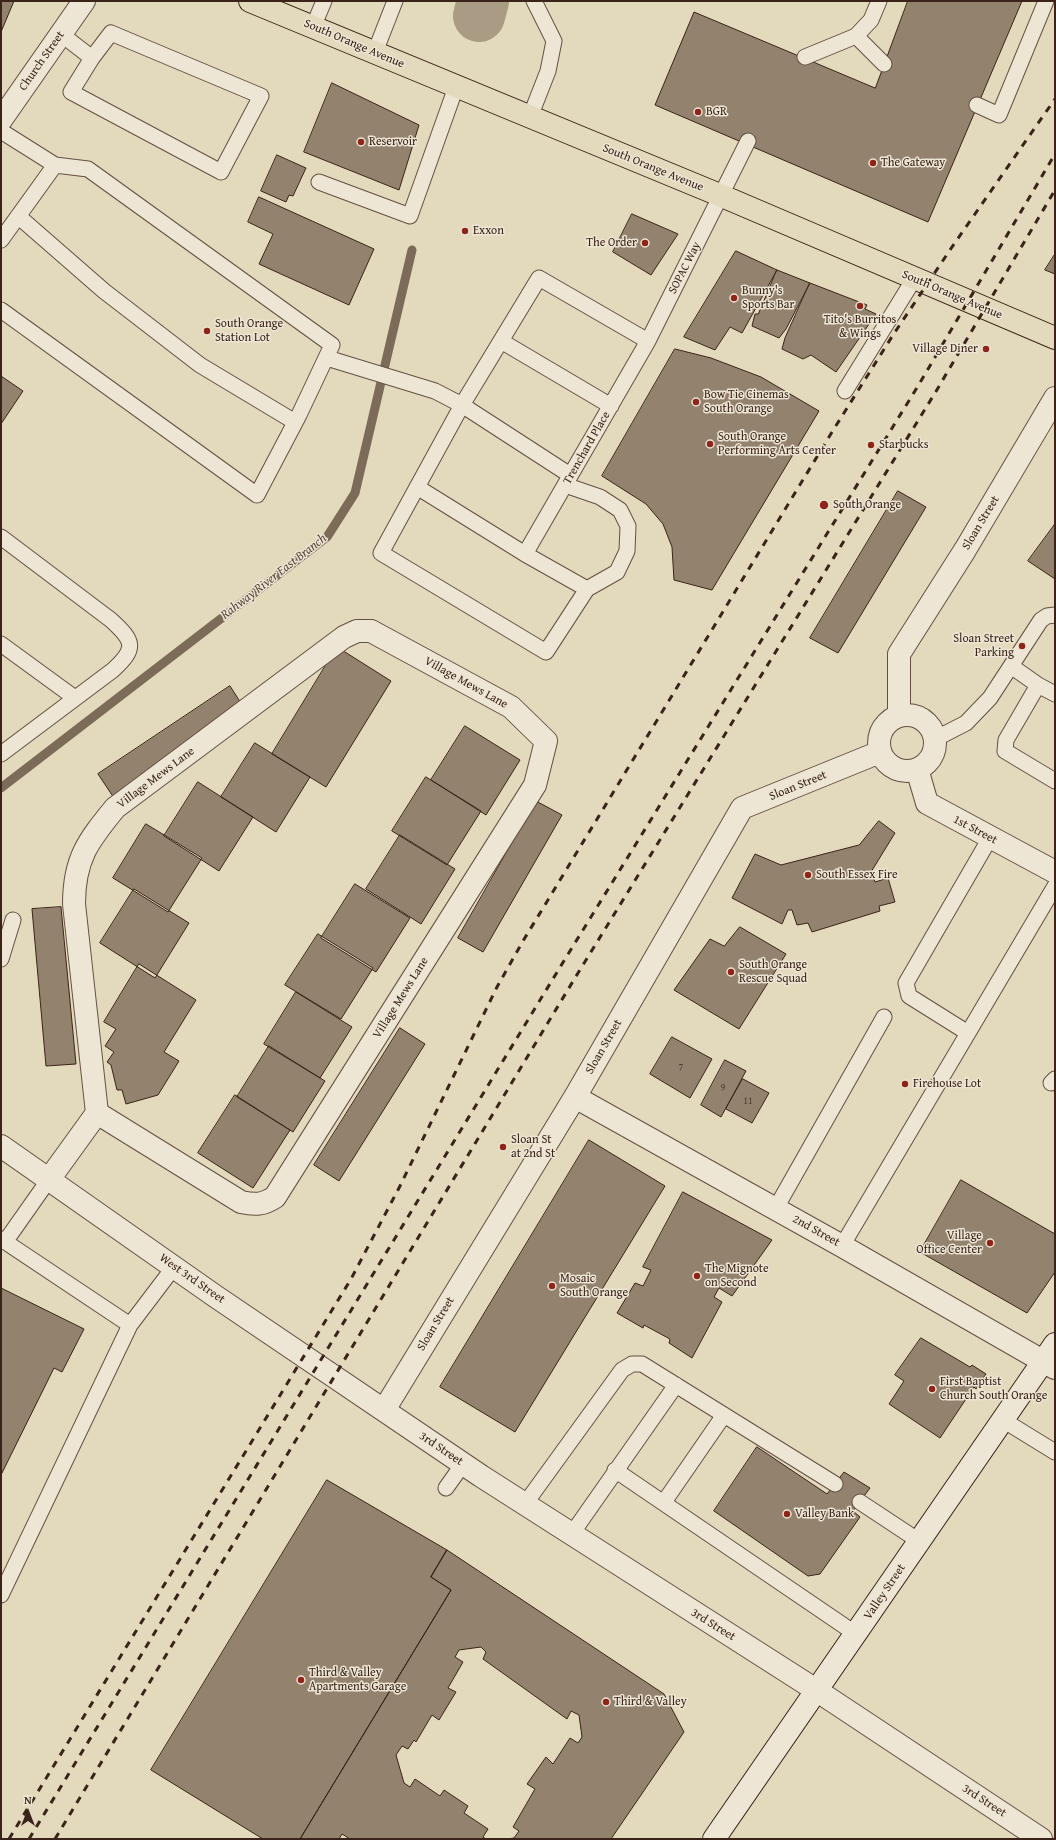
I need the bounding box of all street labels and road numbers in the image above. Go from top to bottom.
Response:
street label: South Orange Avenue [302,16,406,72]
street label: Church Street [16,28,68,94]
street label: South Orange Avenue [600,141,706,195]
street label: SOPAC Way [666,240,704,296]
street label: South Orange Avenue [900,267,1004,323]
street label: Trenchard Place [560,409,614,487]
street label: Sloan Street [959,493,1003,553]
street label: Village Mews Lane [422,654,510,712]
street label: Village Mews Lane [114,744,198,812]
street label: Sloan Street [767,768,829,804]
street label: 1st Street [951,812,999,848]
street label: Village Mews Lane [370,955,432,1041]
street label: Sloan Street [583,1017,625,1077]
street label: 2nd Street [790,1212,842,1250]
street label: West 3rd Street [156,1251,228,1307]
street label: Sloan Street [414,1294,458,1354]
street label: 3rd Street [416,1429,466,1469]
street label: Valley Street [861,1561,909,1623]
street label: 3rd Street [688,1606,738,1644]
street label: 3rd Street [959,1781,1009,1821]

